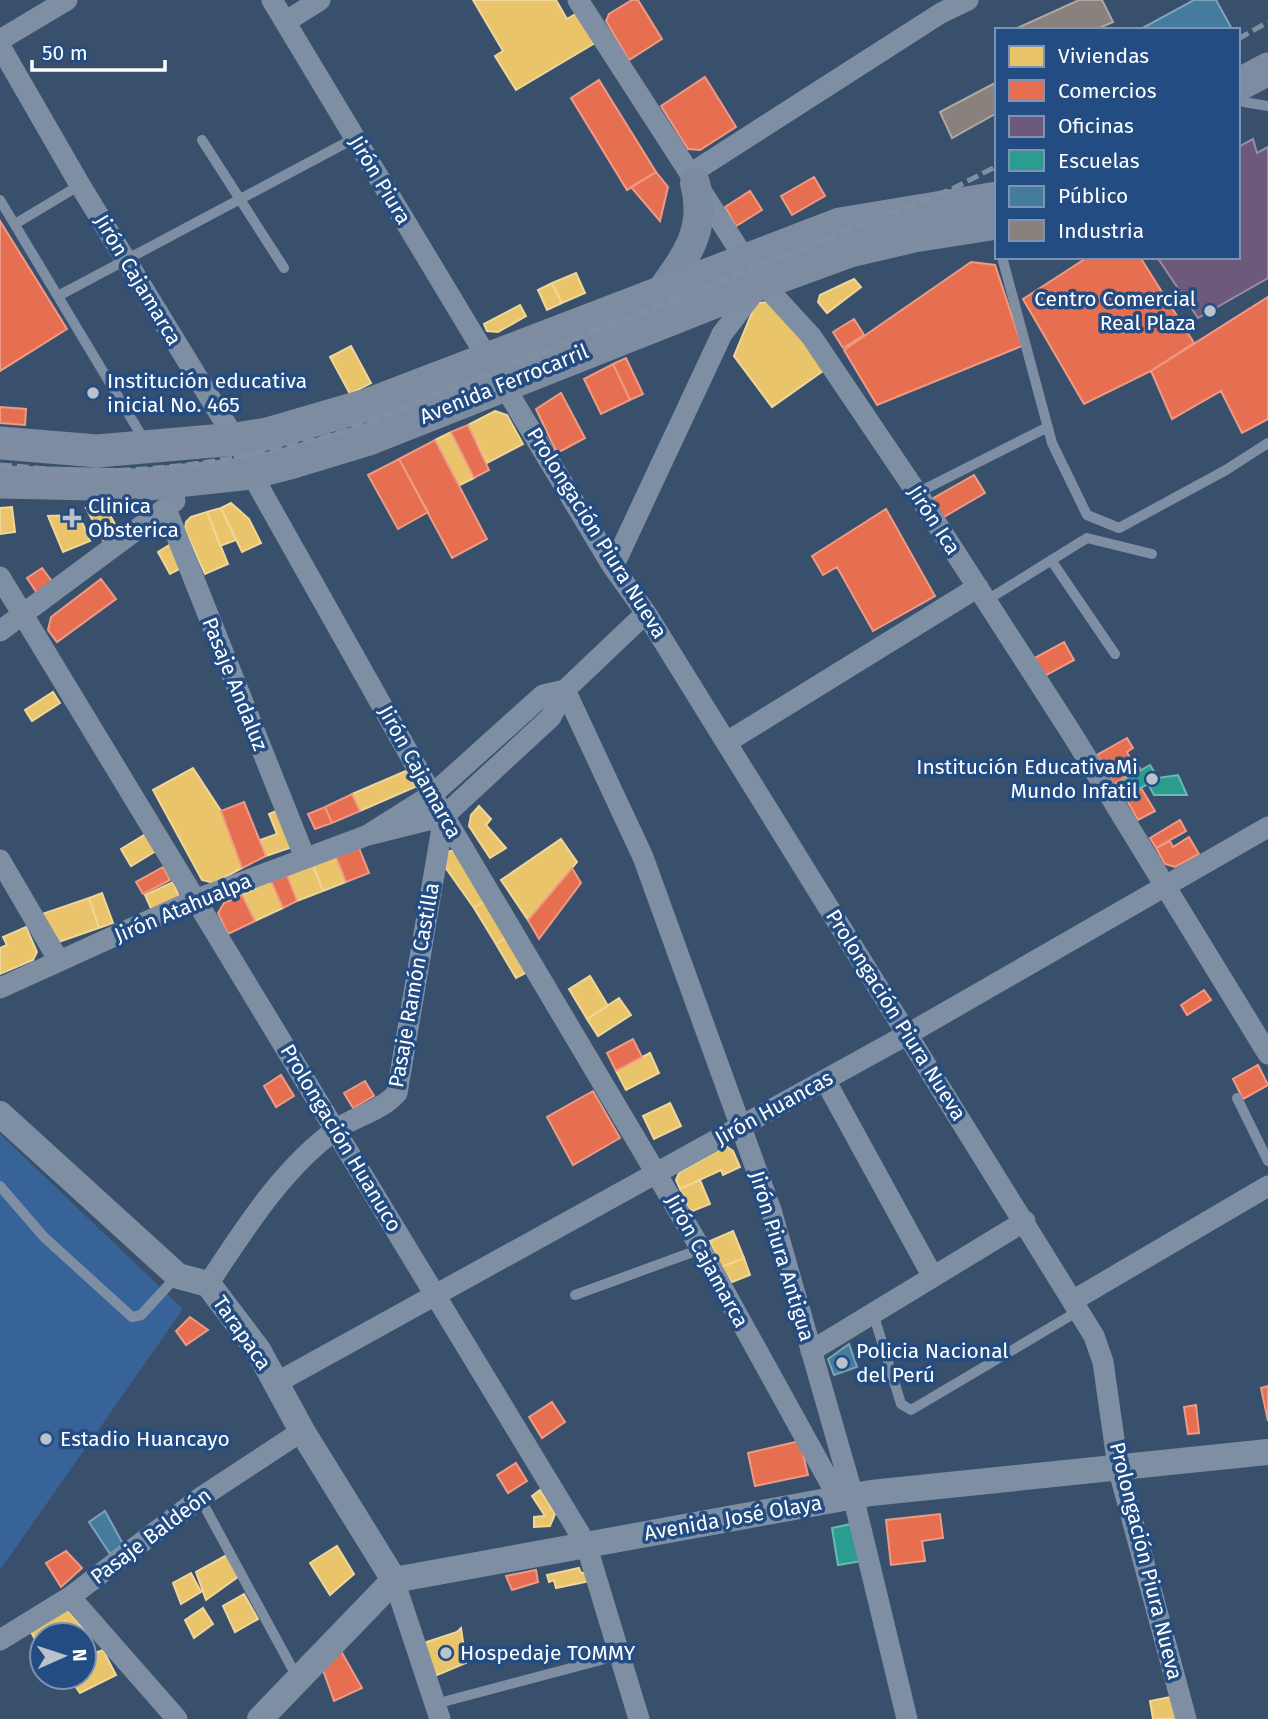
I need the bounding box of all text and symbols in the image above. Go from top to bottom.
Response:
scale bar [32,28,164,72]
legend [995,28,1240,259]
text: 50 m [42,40,88,66]
text: Viviendas [1058,43,1149,69]
text: Comercios [1058,78,1157,104]
text: Oficinas [1058,113,1134,139]
street label: Jirón Piura [343,131,417,229]
text: Escuelas [1058,148,1140,174]
text: Público [1058,183,1128,209]
street label: Jirón Cajamarca [89,210,187,350]
text: Industria [1058,218,1144,244]
place label: Centro Comercial Real Plaza [1034,286,1196,336]
marker: Centro Comercial Real Plaza [1202,303,1218,319]
street label: Avenida Ferrocarril [416,338,592,430]
place label: Institución educativa inicial No. 465 [107,368,307,418]
marker: Institución educativa inicial No. 465 [85,385,101,401]
street label: Prolongación Piura Nueva [521,423,673,643]
street label: Jirón Ica [902,480,966,560]
place label: Clinica Obsterica [88,493,179,543]
marker: Clinica Obsterica [62,508,82,528]
street label: Pasaje Andaluz [196,613,274,755]
street label: Jirón Cajamarca [373,701,467,843]
place label: Institución EducativaMi Mundo Infatil [916,754,1138,804]
marker: Institución EducativaMi Mundo Infatil [1144,771,1160,787]
street label: Jirón Atahualpa [111,867,255,949]
street label: Pasaje Ramón Castilla [383,880,445,1090]
street label: Prolongación Piura Nueva [820,905,972,1125]
street label: Prolongación Huanuco [275,1039,407,1237]
street label: Jirón Huancas [710,1065,838,1151]
street label: Jirón Piura Antigua [744,1168,820,1344]
street label: Jirón Cajamarca [660,1190,754,1332]
street label: Tarapaca [207,1291,277,1375]
place label: Policia Nacional del Perú [856,1338,1009,1388]
marker: Policia Nacional del Perú [834,1355,850,1371]
place label: Estadio Huancayo [60,1426,230,1452]
marker: Estadio Huancayo [38,1431,54,1447]
street label: Prolongación Piura Nueva [1104,1439,1188,1683]
street label: Pasaje Baldeón [85,1482,217,1590]
street label: Avenida José Olaya [642,1490,824,1546]
north arrow [28,1621,98,1691]
place label: Hospedaje TOMMY [460,1640,636,1666]
marker: Hospedaje TOMMY [438,1645,454,1661]
text: N [68,1648,91,1662]

